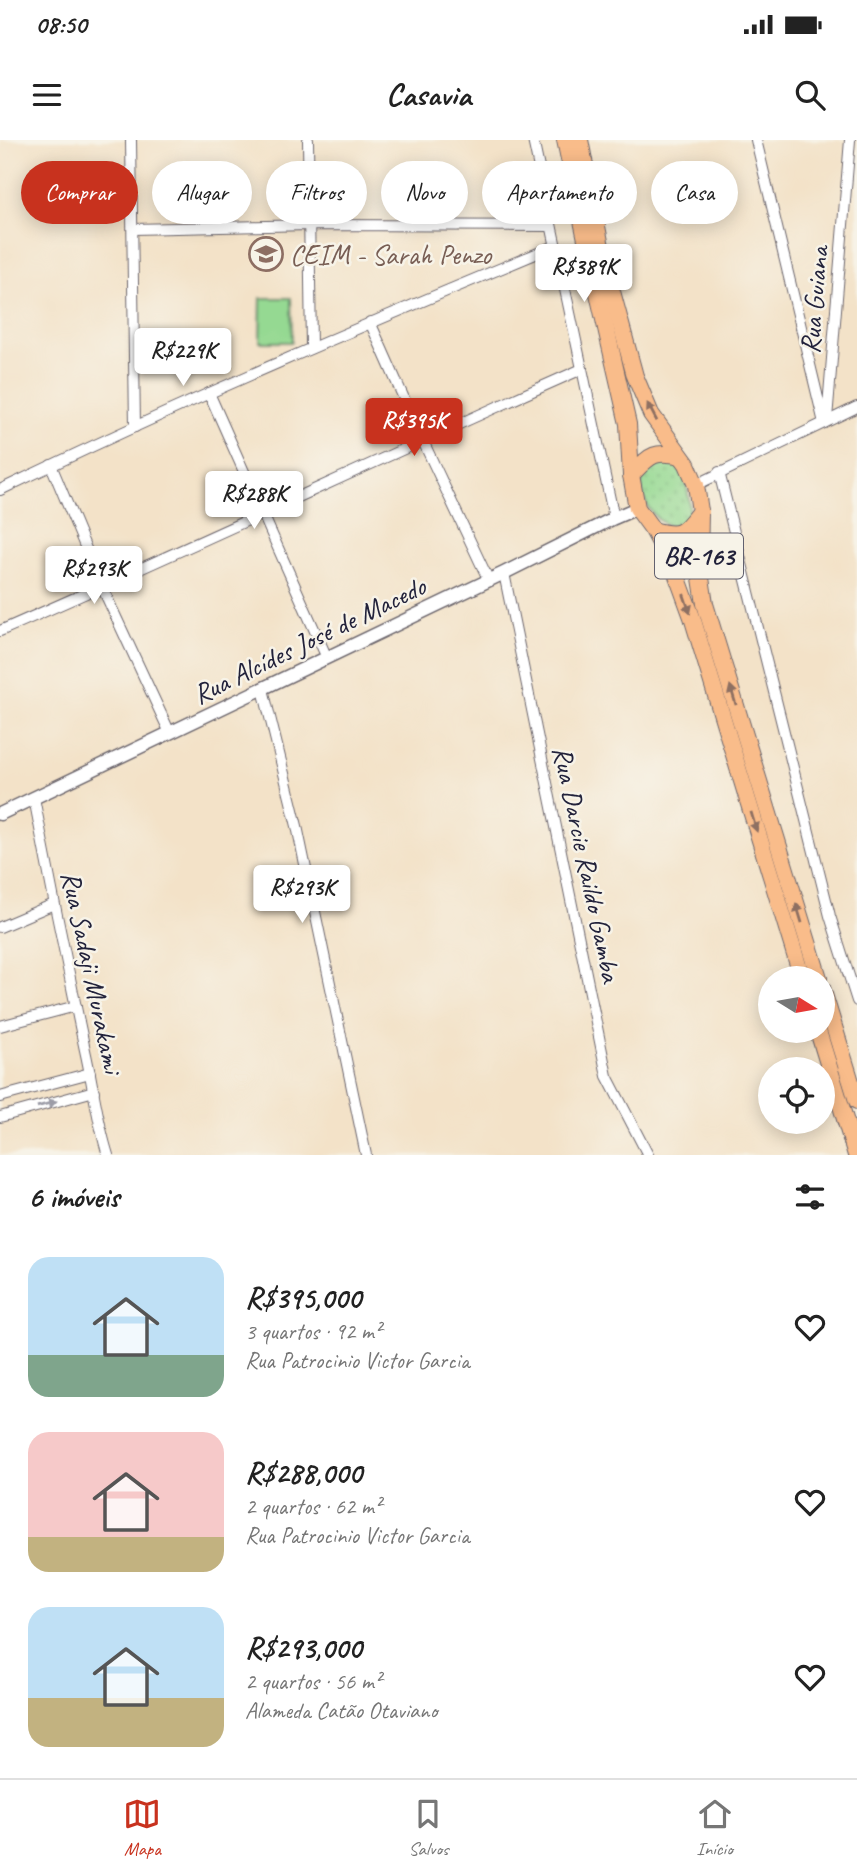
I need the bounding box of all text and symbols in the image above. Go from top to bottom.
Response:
text: 08:50 [35,8,87,41]
text: Casavia [386,74,471,115]
icon: menu [28,76,66,114]
icon: search [791,76,829,114]
chip: Comprar [21,161,138,224]
chip: Alugar [152,161,252,224]
chip: Filtros [266,161,367,224]
chip: Novo [381,161,468,224]
chip: Apartamento [482,161,637,224]
chip: Casa [651,161,738,224]
school or university icon: CEIM - Sarah Penzo [247,235,285,273]
place label: CEIM - Sarah Penzo [290,237,493,272]
street label: Rua Guiana [792,242,836,355]
pin: R$389K [527,244,641,304]
text: R$389K [551,252,617,281]
pin: R$229K [126,328,240,388]
text: R$229K [150,336,216,365]
pin: R$395K [357,398,471,458]
one-way arrow [646,402,658,422]
text: R$395K [382,406,446,435]
pin: R$288K [197,472,311,531]
text: R$288K [221,479,287,508]
road number: BR-163 [655,534,743,578]
pin: R$293K [37,546,151,606]
text: R$293K [61,554,127,583]
street label: Rua Alcídes José de Macedo [187,567,433,712]
one-way arrow [682,594,693,615]
one-way arrow [727,685,737,706]
street label: Rua Darcie Raildo Gamba [545,743,629,987]
one-way arrow [750,812,760,833]
pin: R$293K [245,866,359,925]
street label: Rua Sadaji Murakami [54,868,131,1080]
text: R$293K [269,873,335,902]
one-way arrow [794,902,804,923]
north arrow [758,966,835,1043]
map controls [758,966,835,1134]
button: locate [758,1057,835,1134]
one-way arrow [36,1098,58,1109]
text: 6 imóveis [28,1178,119,1216]
icon: filters [791,1178,829,1216]
text: R$395,000 [245,1279,361,1317]
icon: home [84,1285,168,1369]
icon: heart [791,1308,829,1346]
text: 3 quartos · 92 m² [245,1317,381,1346]
text: Rua Patrocinio Victor Garcia [245,1346,469,1375]
text: R$288,000 [245,1454,362,1492]
icon: home [84,1460,168,1544]
icon: heart [791,1483,829,1521]
text: 2 quartos · 62 m² [245,1492,381,1521]
text: Rua Patrocinio Victor Garcia [245,1521,469,1550]
text: R$293,000 [245,1629,361,1667]
icon: home [84,1635,168,1719]
icon: heart [791,1658,829,1696]
text: 2 quartos · 56 m² [245,1667,381,1696]
text: Alameda Catão Otaviano [245,1696,437,1725]
tab: Mapa [123,1795,161,1861]
tab: Salvos [408,1795,449,1861]
tab: Início [696,1795,734,1861]

